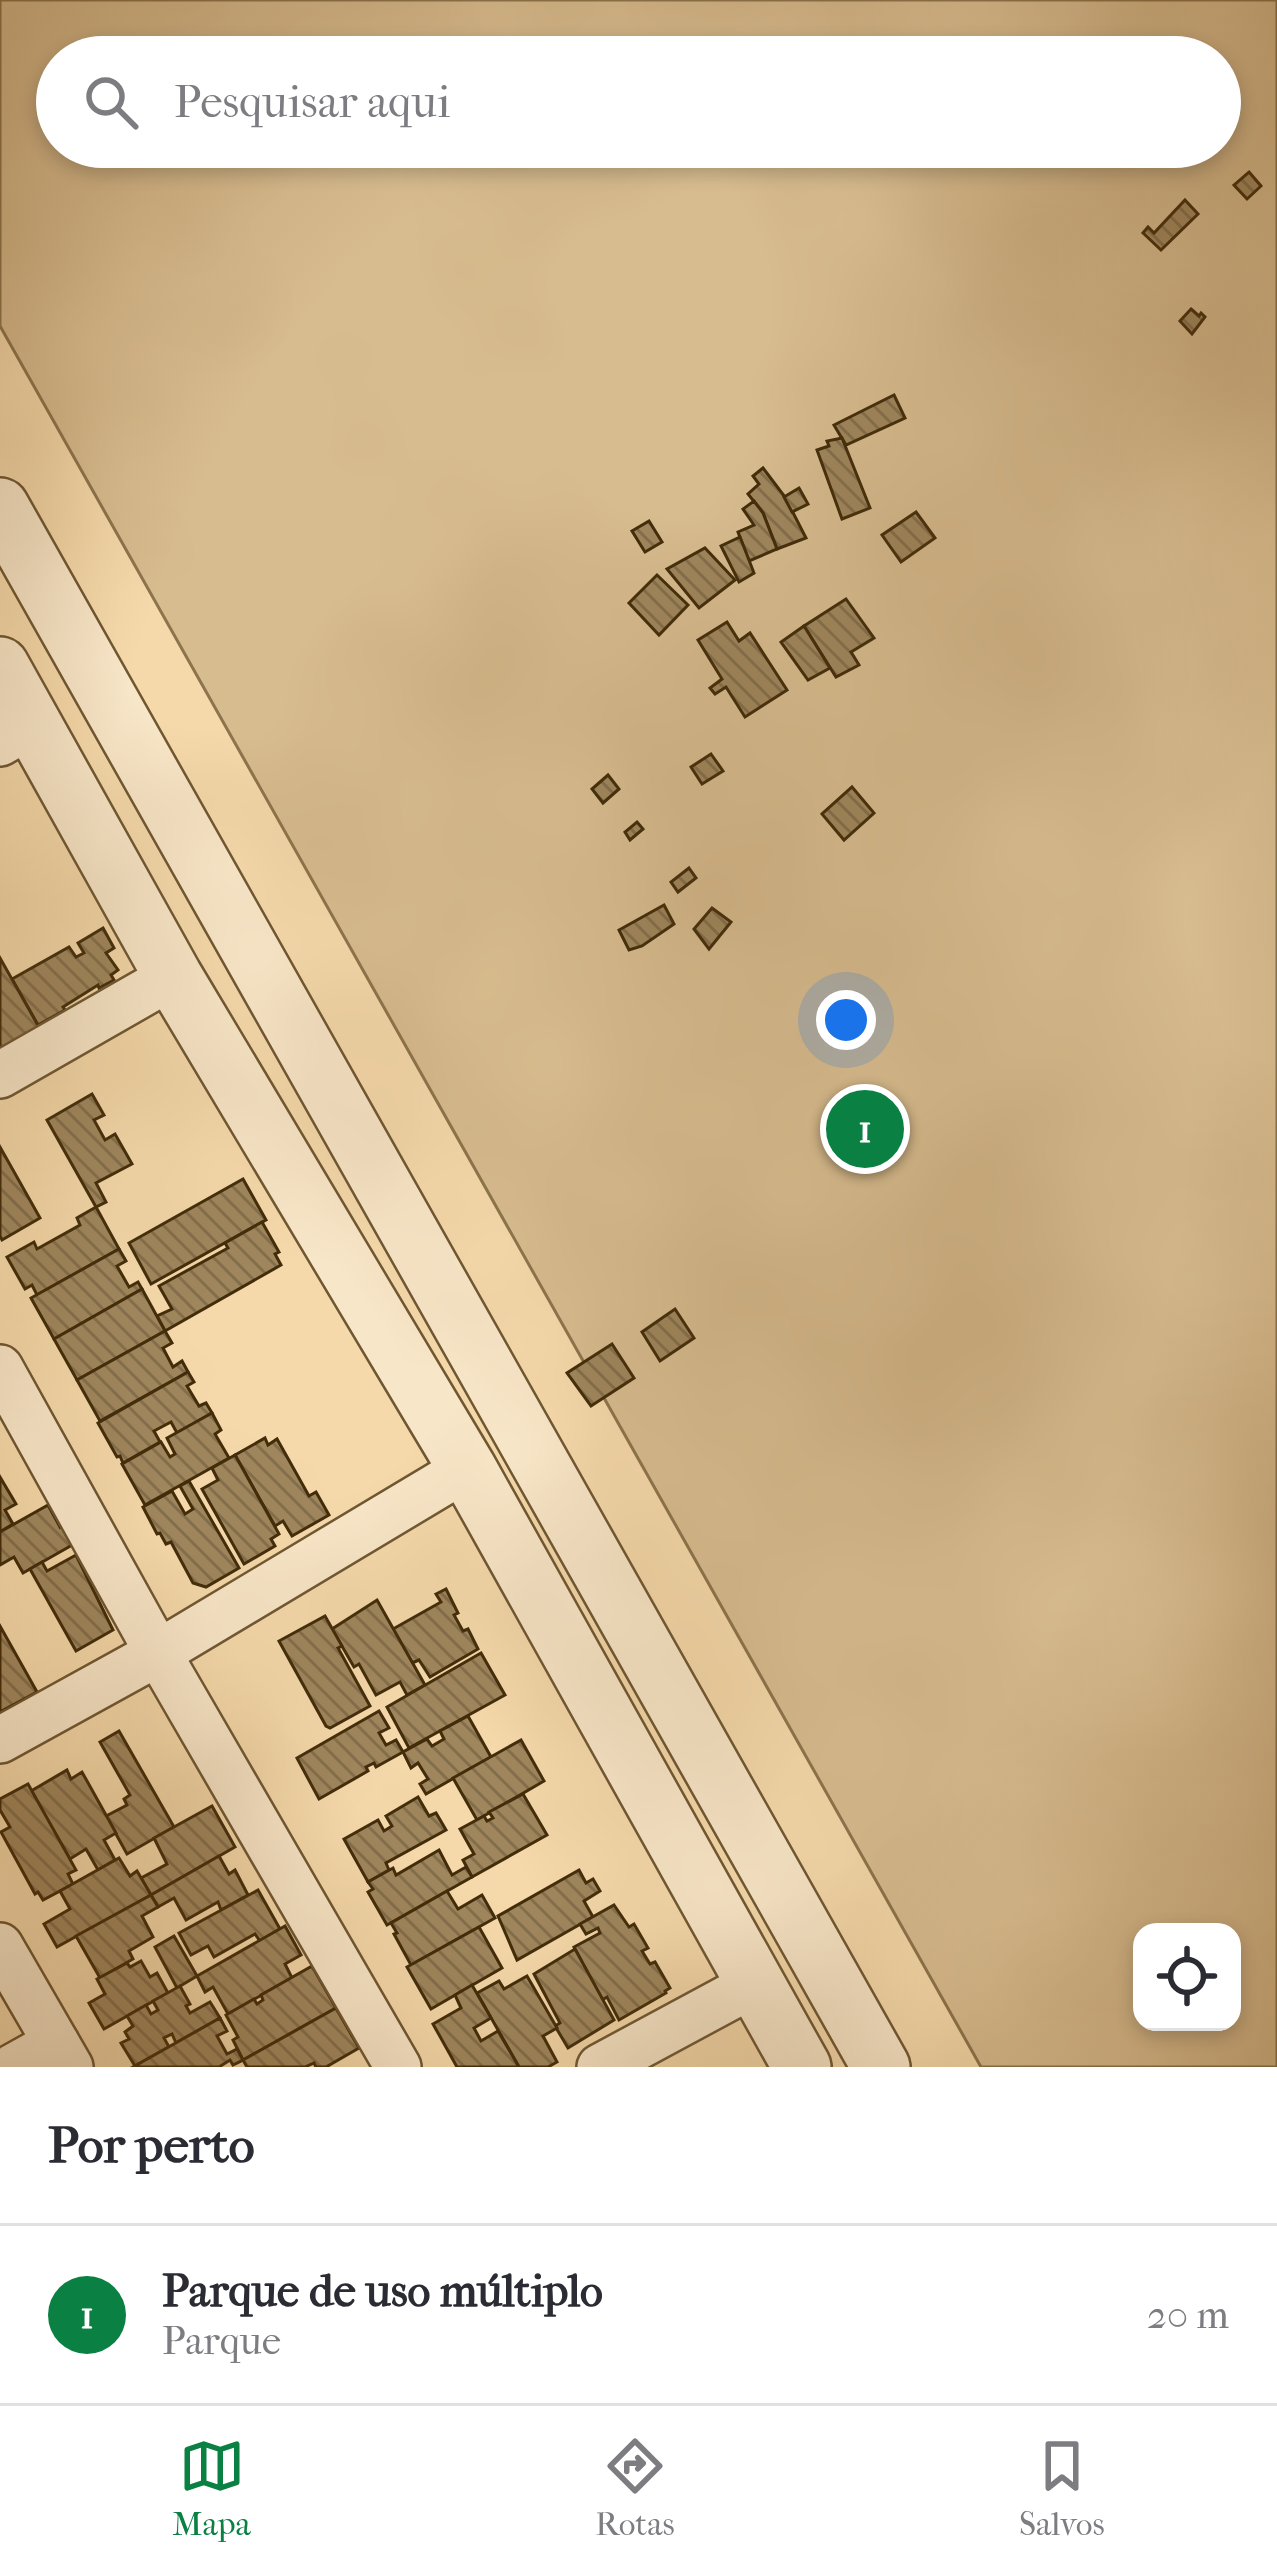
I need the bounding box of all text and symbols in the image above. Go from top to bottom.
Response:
search box [36,36,1241,168]
icon: search [78,69,144,135]
text: Pesquisar aqui [174,76,450,129]
your location [816,990,876,1050]
pin: 1 [826,1084,904,1174]
map controls [1133,1923,1241,2031]
button: locate [1133,1923,1241,2031]
text: Por perto [48,2115,255,2175]
text: Parque de uso múltiplo [162,2265,603,2318]
text: 1 [80,2292,94,2338]
text: 20 m [1147,2292,1229,2338]
text: Parque [162,2318,281,2364]
tab: Mapa [172,2433,251,2544]
tab: Rotas [595,2433,675,2544]
tab: Salvos [1019,2433,1105,2544]

